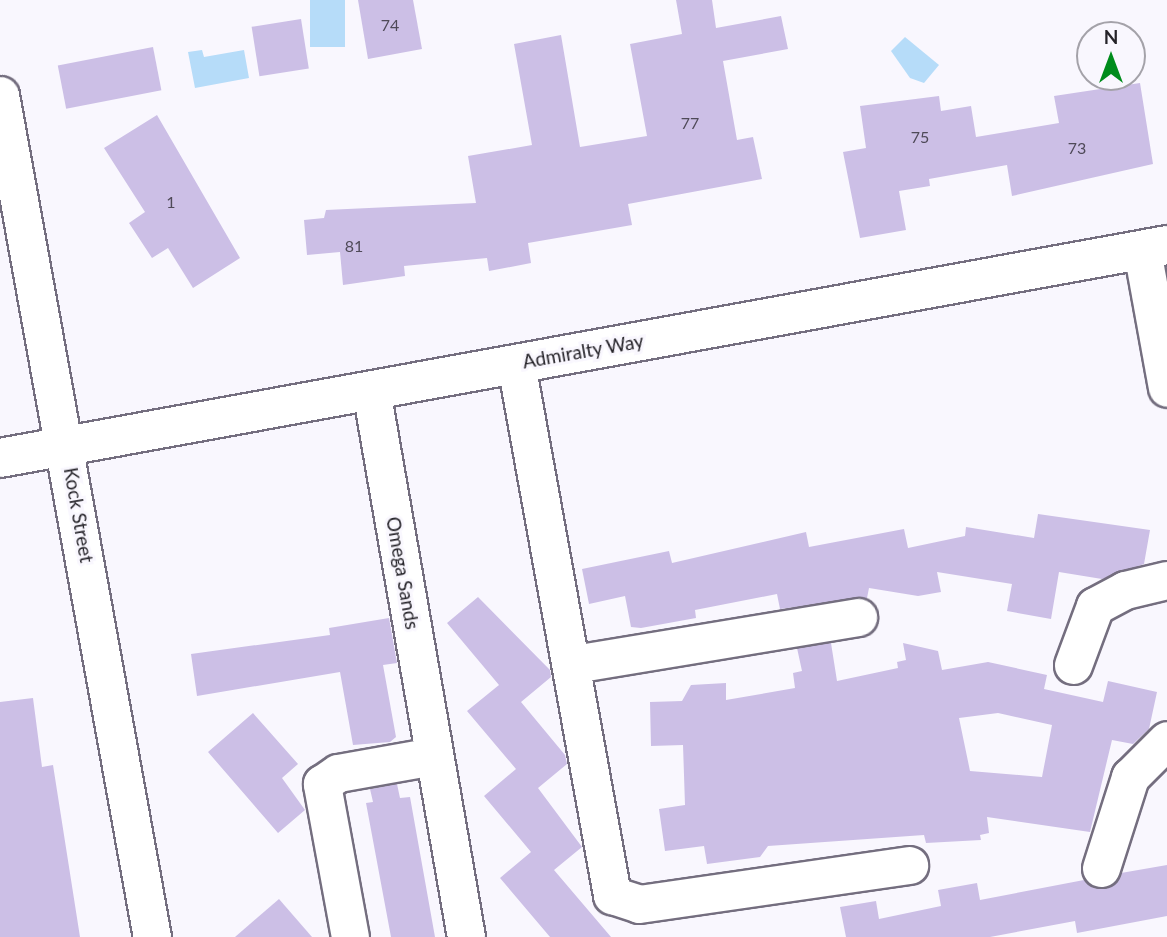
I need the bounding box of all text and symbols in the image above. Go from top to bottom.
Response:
house number: 74 [381,15,399,35]
north arrow [1076,21,1146,91]
text: N [1104,25,1118,48]
house number: 77 [681,113,699,133]
house number: 75 [911,127,929,147]
house number: 73 [1068,138,1086,158]
house number: 1 [166,192,176,212]
house number: 81 [345,236,363,256]
street label: Admiralty Way [520,329,646,373]
street label: Kock Street [59,466,99,564]
street label: Omega Sands [382,515,424,631]

